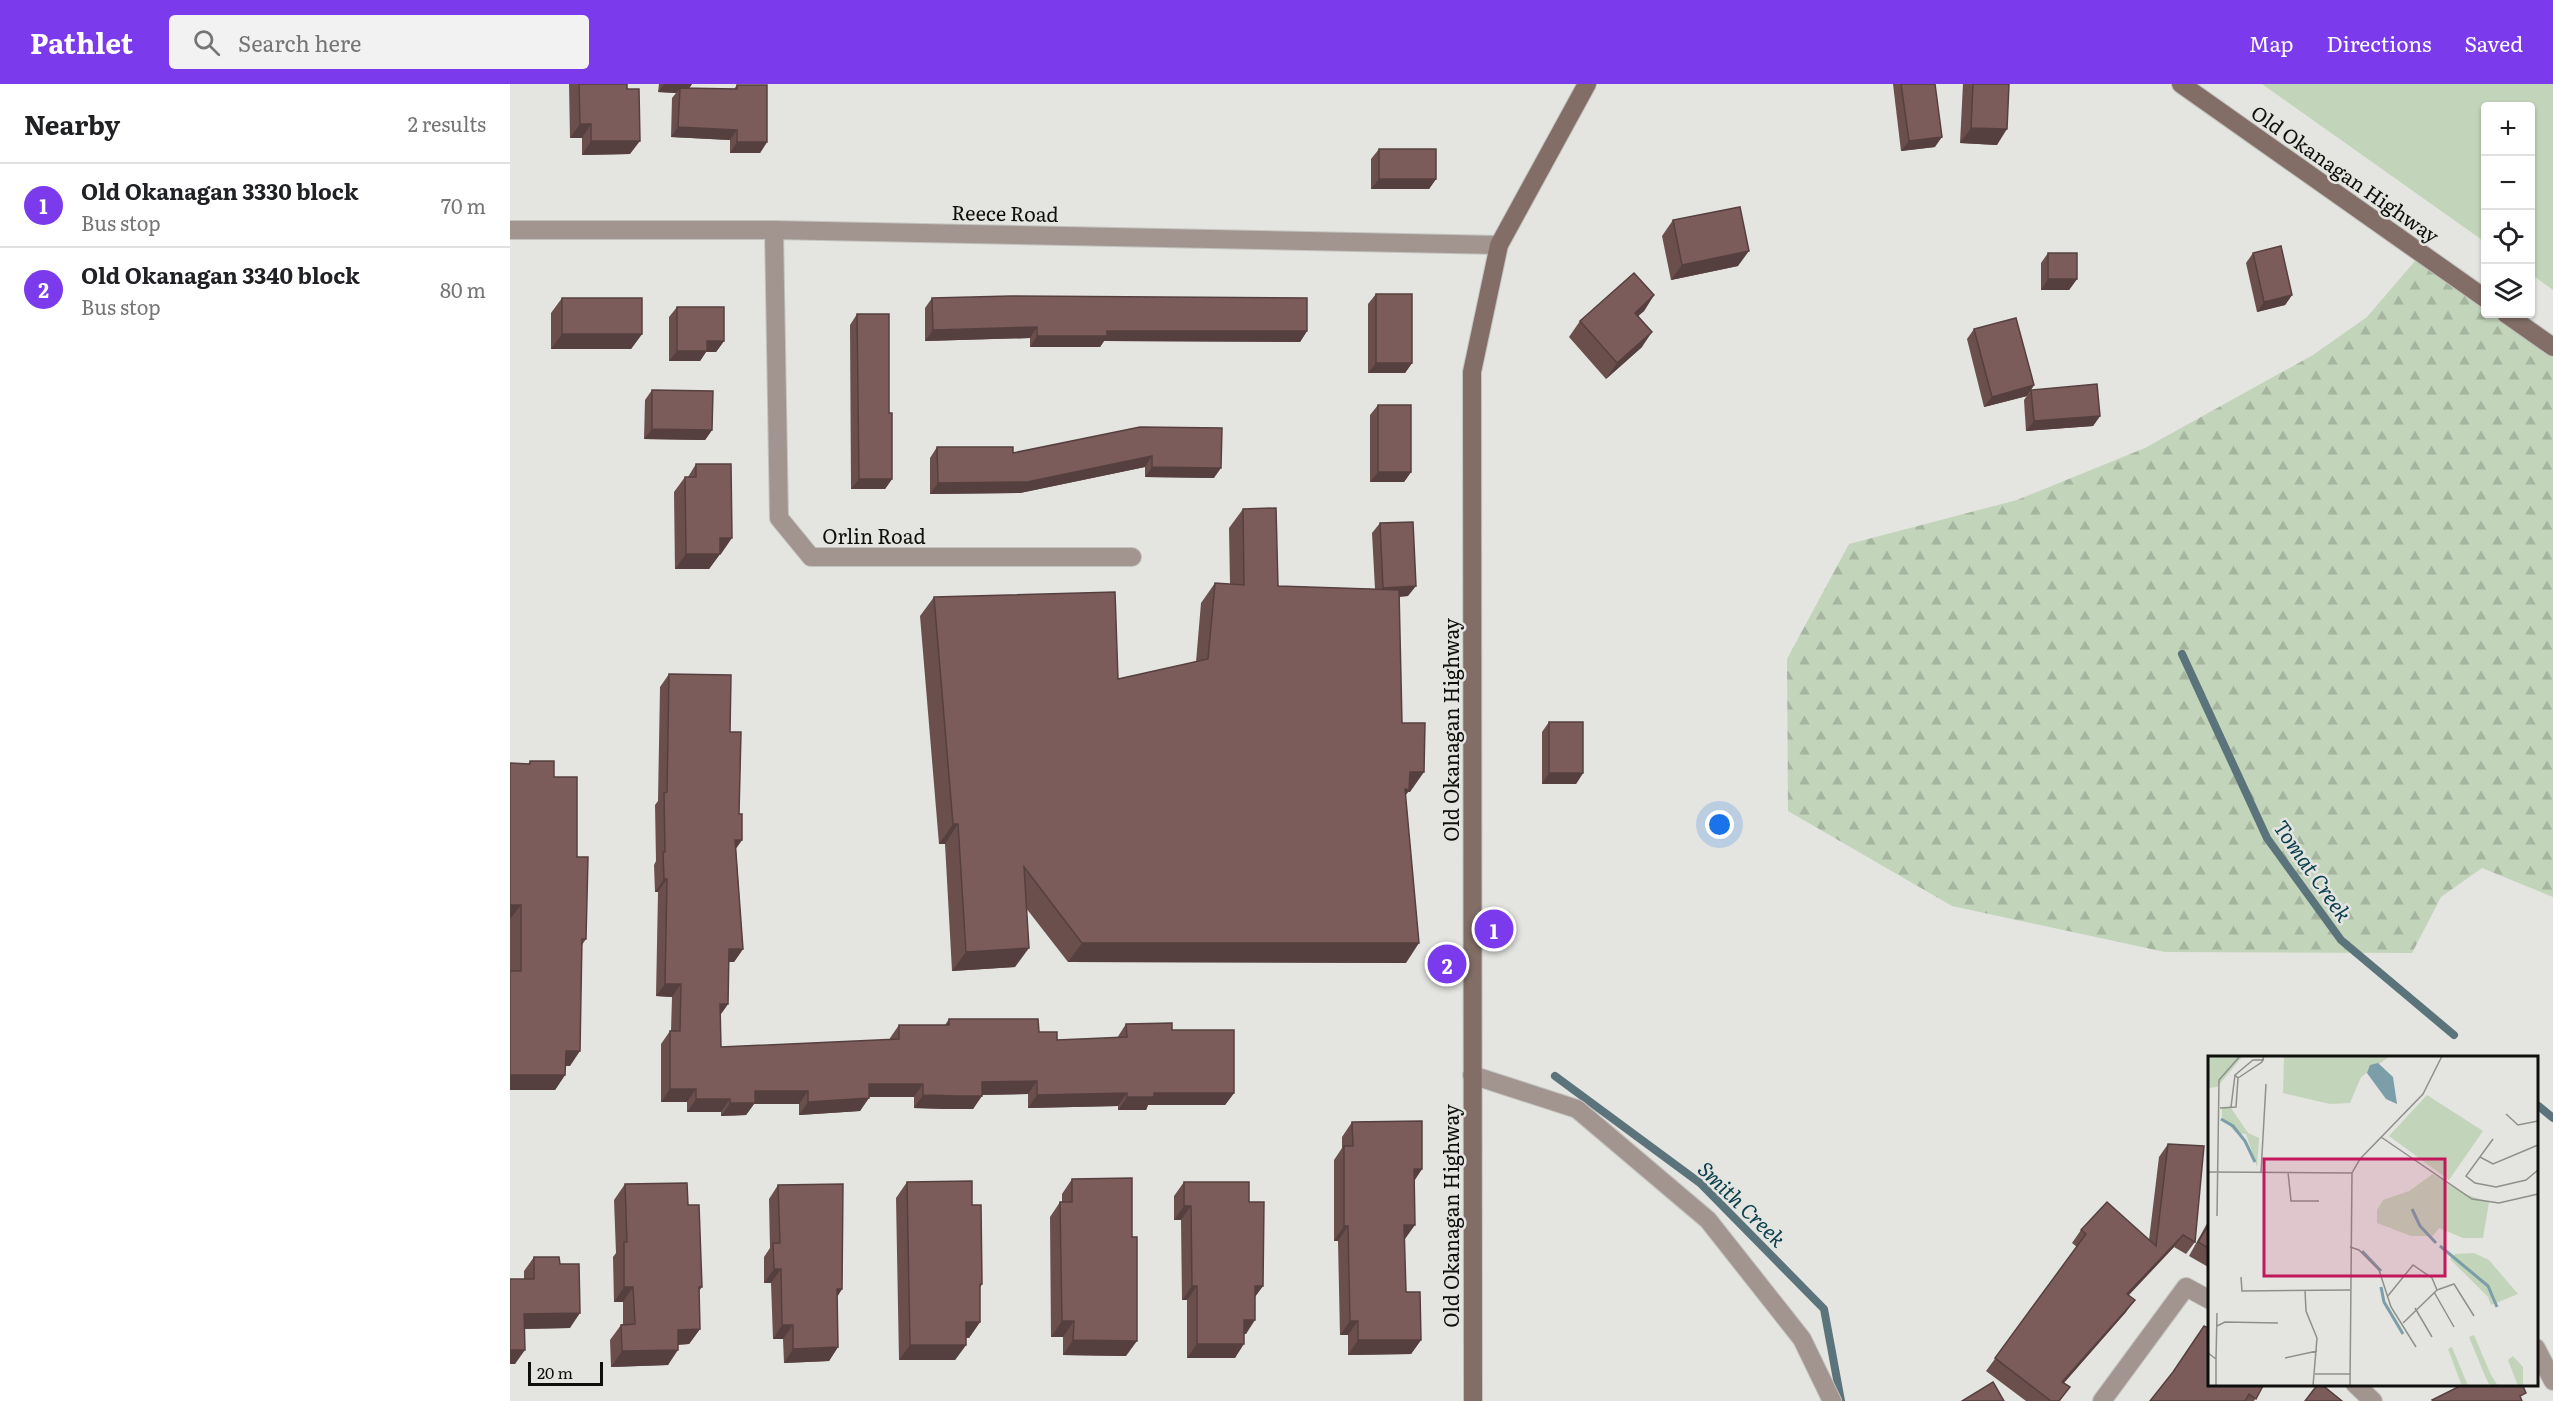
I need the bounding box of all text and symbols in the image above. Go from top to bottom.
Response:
search box [169,15,589,69]
text: Pathlet [30,21,133,63]
icon: search [190,26,223,59]
text: Search here [238,26,361,59]
text: Map [2249,27,2294,58]
text: Directions [2327,27,2432,58]
text: Saved [2465,27,2523,58]
street label: Old Okanagan Highway [2246,97,2446,250]
map controls [2481,102,2535,318]
button: + [2481,102,2535,156]
text: Nearby [24,104,120,143]
text: 2 results [408,108,486,138]
button: − [2481,156,2535,210]
text: Old Okanagan 3330 block [81,174,359,207]
text: 1 [39,190,48,220]
text: 70 m [441,190,486,220]
street label: Reece Road [951,196,1059,228]
text: Bus stop [81,207,161,237]
button: locate [2481,210,2535,264]
text: Old Okanagan 3340 block [81,258,360,291]
button: layers [2481,264,2535,318]
text: 2 [38,274,49,304]
text: 80 m [440,274,486,304]
text: Bus stop [81,291,161,321]
street label: Orlin Road [822,520,926,550]
street label: Old Okanagan Highway [1435,618,1465,842]
your location [1705,810,1734,839]
water label: Tomat Creek [2267,813,2361,928]
pin: 1 [1474,906,1514,952]
pin: 2 [1428,942,1466,986]
inset map [2208,1056,2538,1386]
street label: Old Okanagan Highway [1435,1104,1465,1328]
water label: Smith Creek [1692,1153,1794,1253]
scale bar [528,1359,603,1386]
text: 20 m [537,1360,573,1384]

